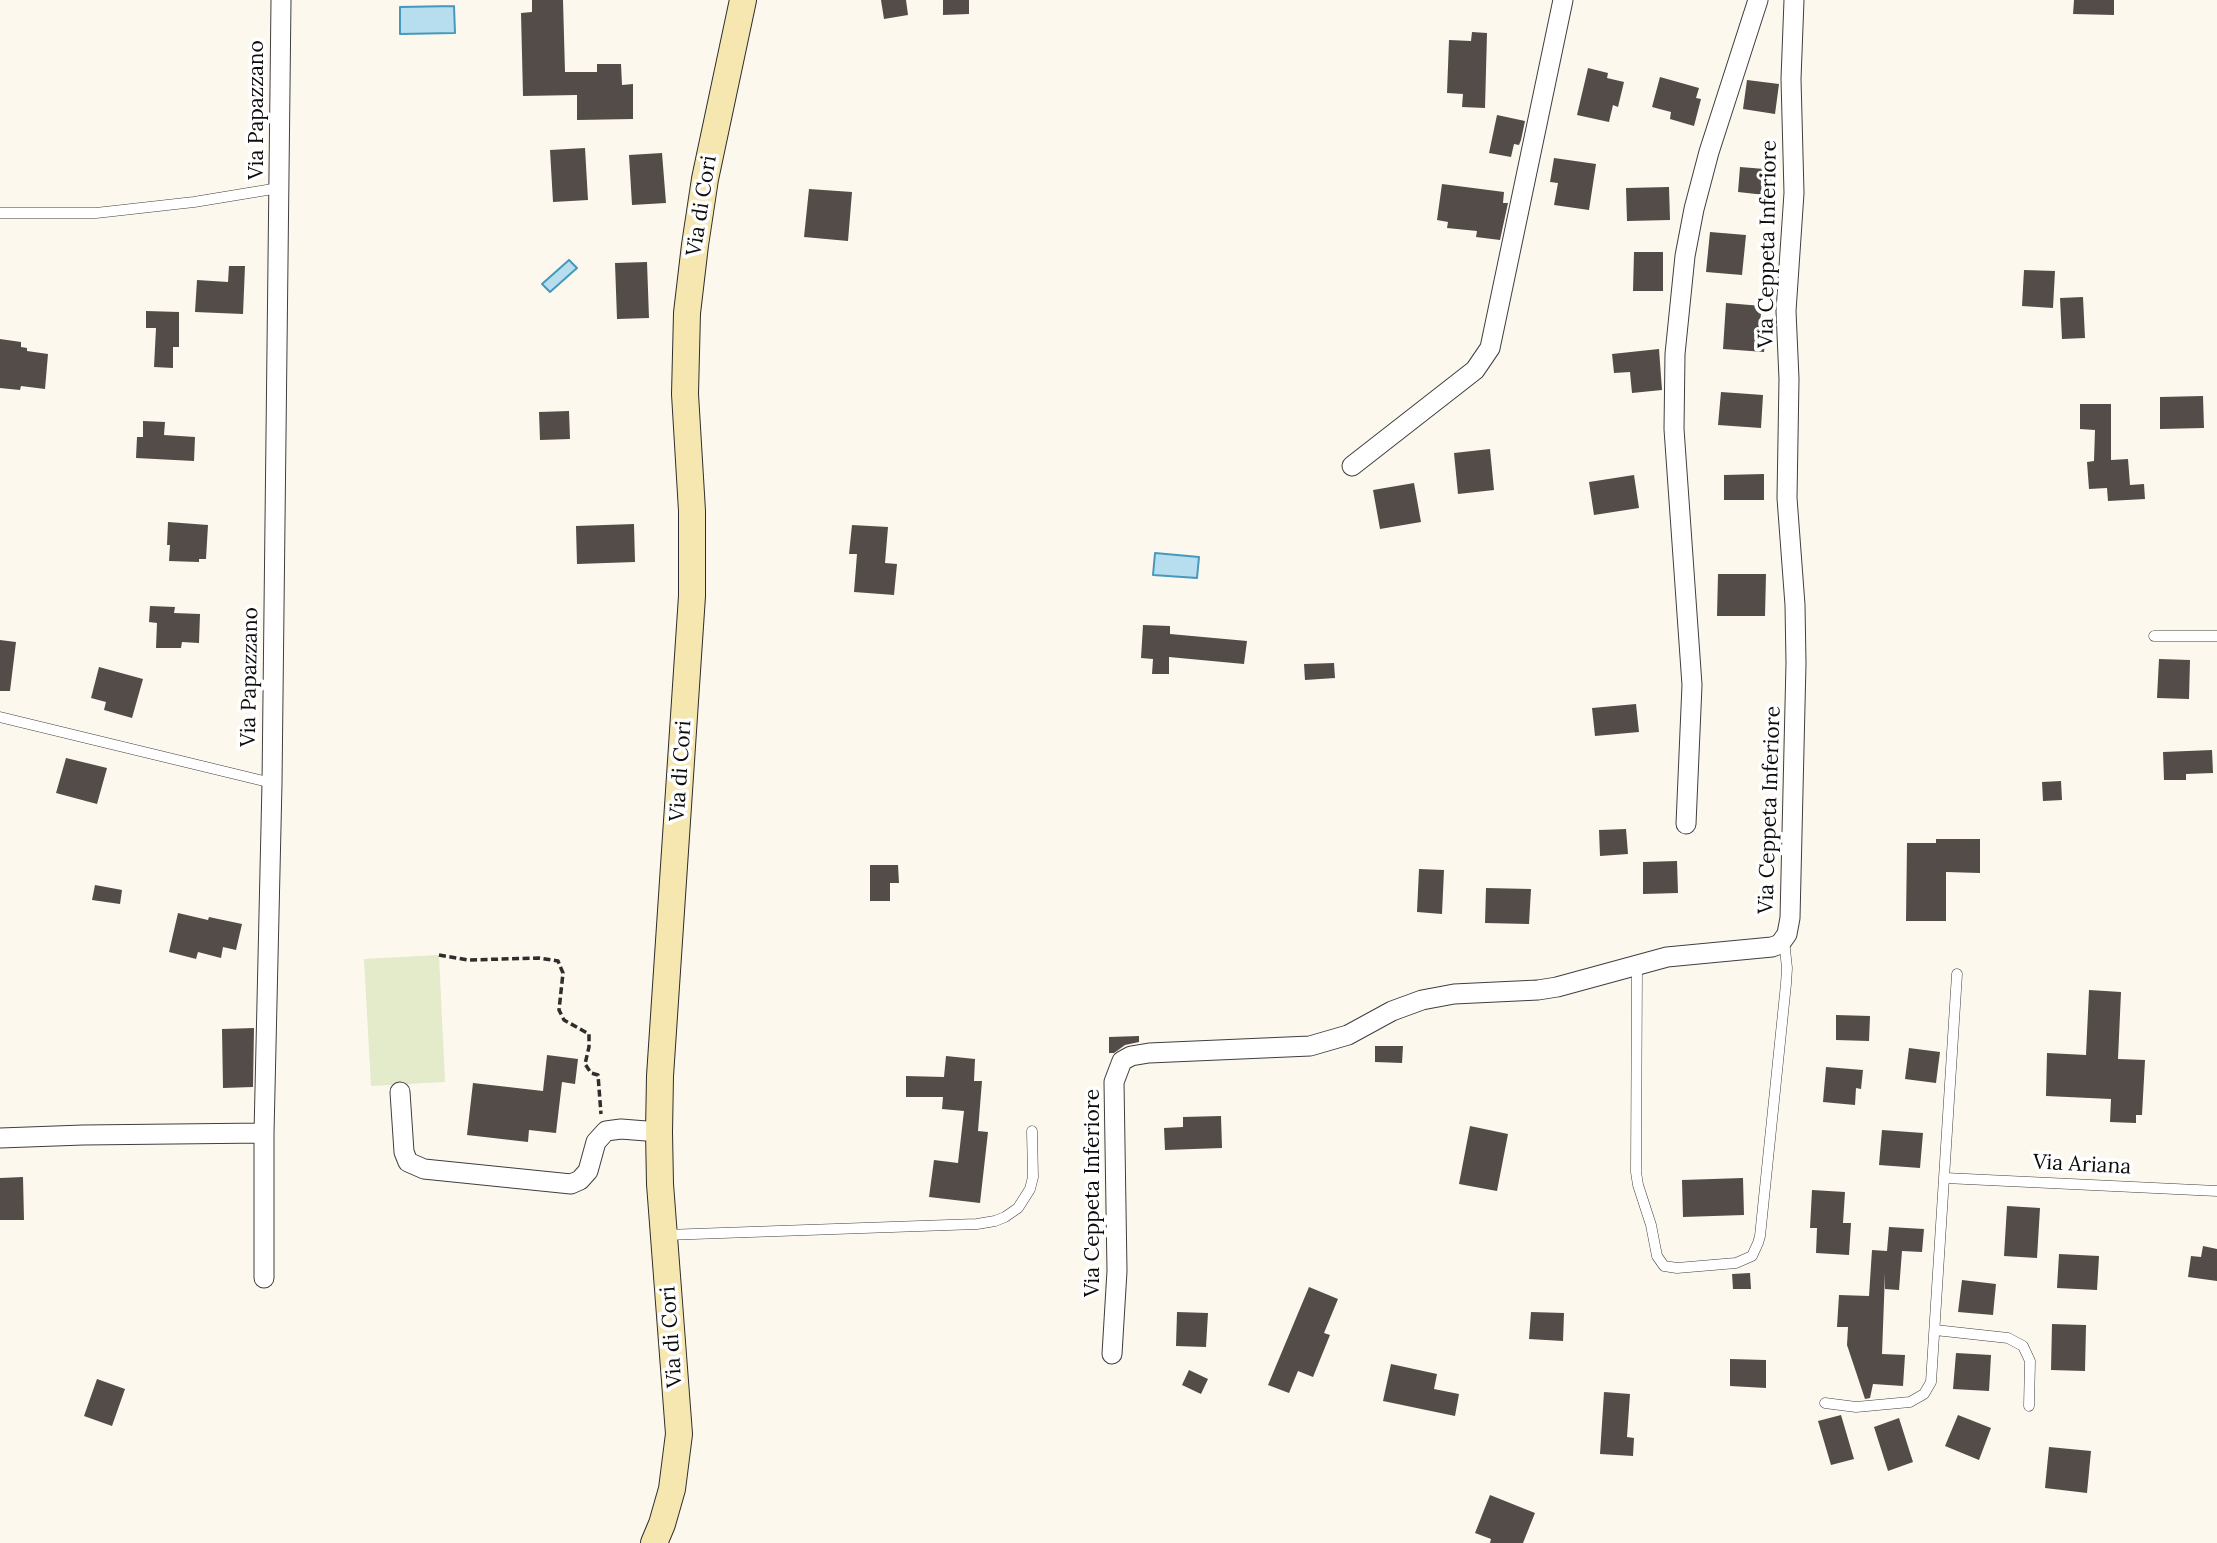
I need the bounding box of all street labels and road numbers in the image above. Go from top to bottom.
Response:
street label: Via Papazzano [244,40,270,180]
street label: Via Ceppeta Inferiore [1754,140,1782,348]
street label: Via di Cori [682,154,722,258]
street label: Via Papazzano [236,607,264,747]
street label: Via Ceppeta Inferiore [1754,706,1786,914]
street label: Via di Cori [665,719,697,823]
street label: Via Ceppeta Inferiore [1080,1089,1106,1297]
street label: Via Ariana [2032,1150,2132,1180]
street label: Via di Cori [656,1285,688,1389]

